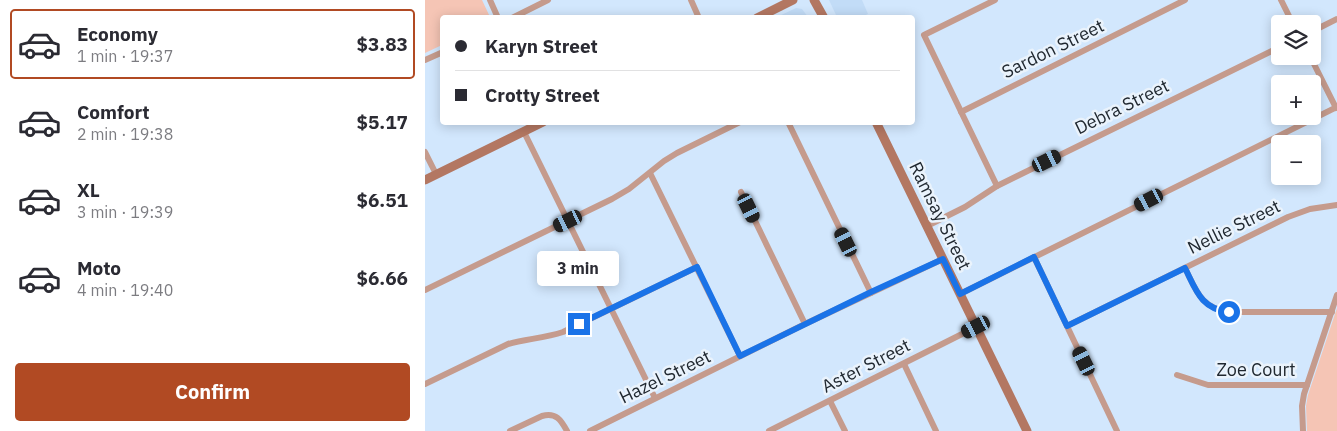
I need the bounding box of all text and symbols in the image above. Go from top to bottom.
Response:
street label: Sardon Street [998,14,1108,83]
map controls [1271,15,1321,185]
button: layers [1271,15,1321,65]
icon: car [17,22,62,67]
text: Economy [77,22,158,46]
text: $3.83 [356,32,408,56]
text: Karyn Street [485,34,598,58]
text: 1 min · 19:37 [77,46,173,66]
street label: Debra Street [1071,74,1173,139]
button: + [1271,75,1321,125]
text: Crotty Street [485,83,600,107]
icon: car [17,100,62,145]
text: Comfort [77,100,150,124]
text: $5.17 [356,110,408,134]
text: 2 min · 19:38 [77,124,173,144]
button: − [1271,135,1321,185]
car [1030,148,1063,174]
street label: Ramsay Street [904,158,977,274]
icon: car [17,178,62,223]
text: XL [77,178,100,202]
car [1132,187,1165,213]
text: $6.51 [356,188,408,212]
car [735,191,762,225]
street label: Nellie Street [1184,194,1284,259]
text: 3 min · 19:39 [77,202,173,222]
car [551,208,584,234]
car [832,225,859,259]
callout: 3 min [538,252,620,286]
icon: car [17,256,62,301]
text: Moto [77,256,121,280]
text: 3 min [557,258,599,278]
text: $6.66 [356,266,408,290]
text: 4 min · 19:40 [77,280,173,300]
route start [1218,301,1240,323]
route end [568,313,590,335]
car [959,314,992,340]
street label: Aster Street [818,333,914,398]
car [1070,344,1097,378]
street label: Hazel Street [615,345,714,409]
street label: Zoe Court [1216,358,1296,381]
button: Confirm [15,363,410,421]

